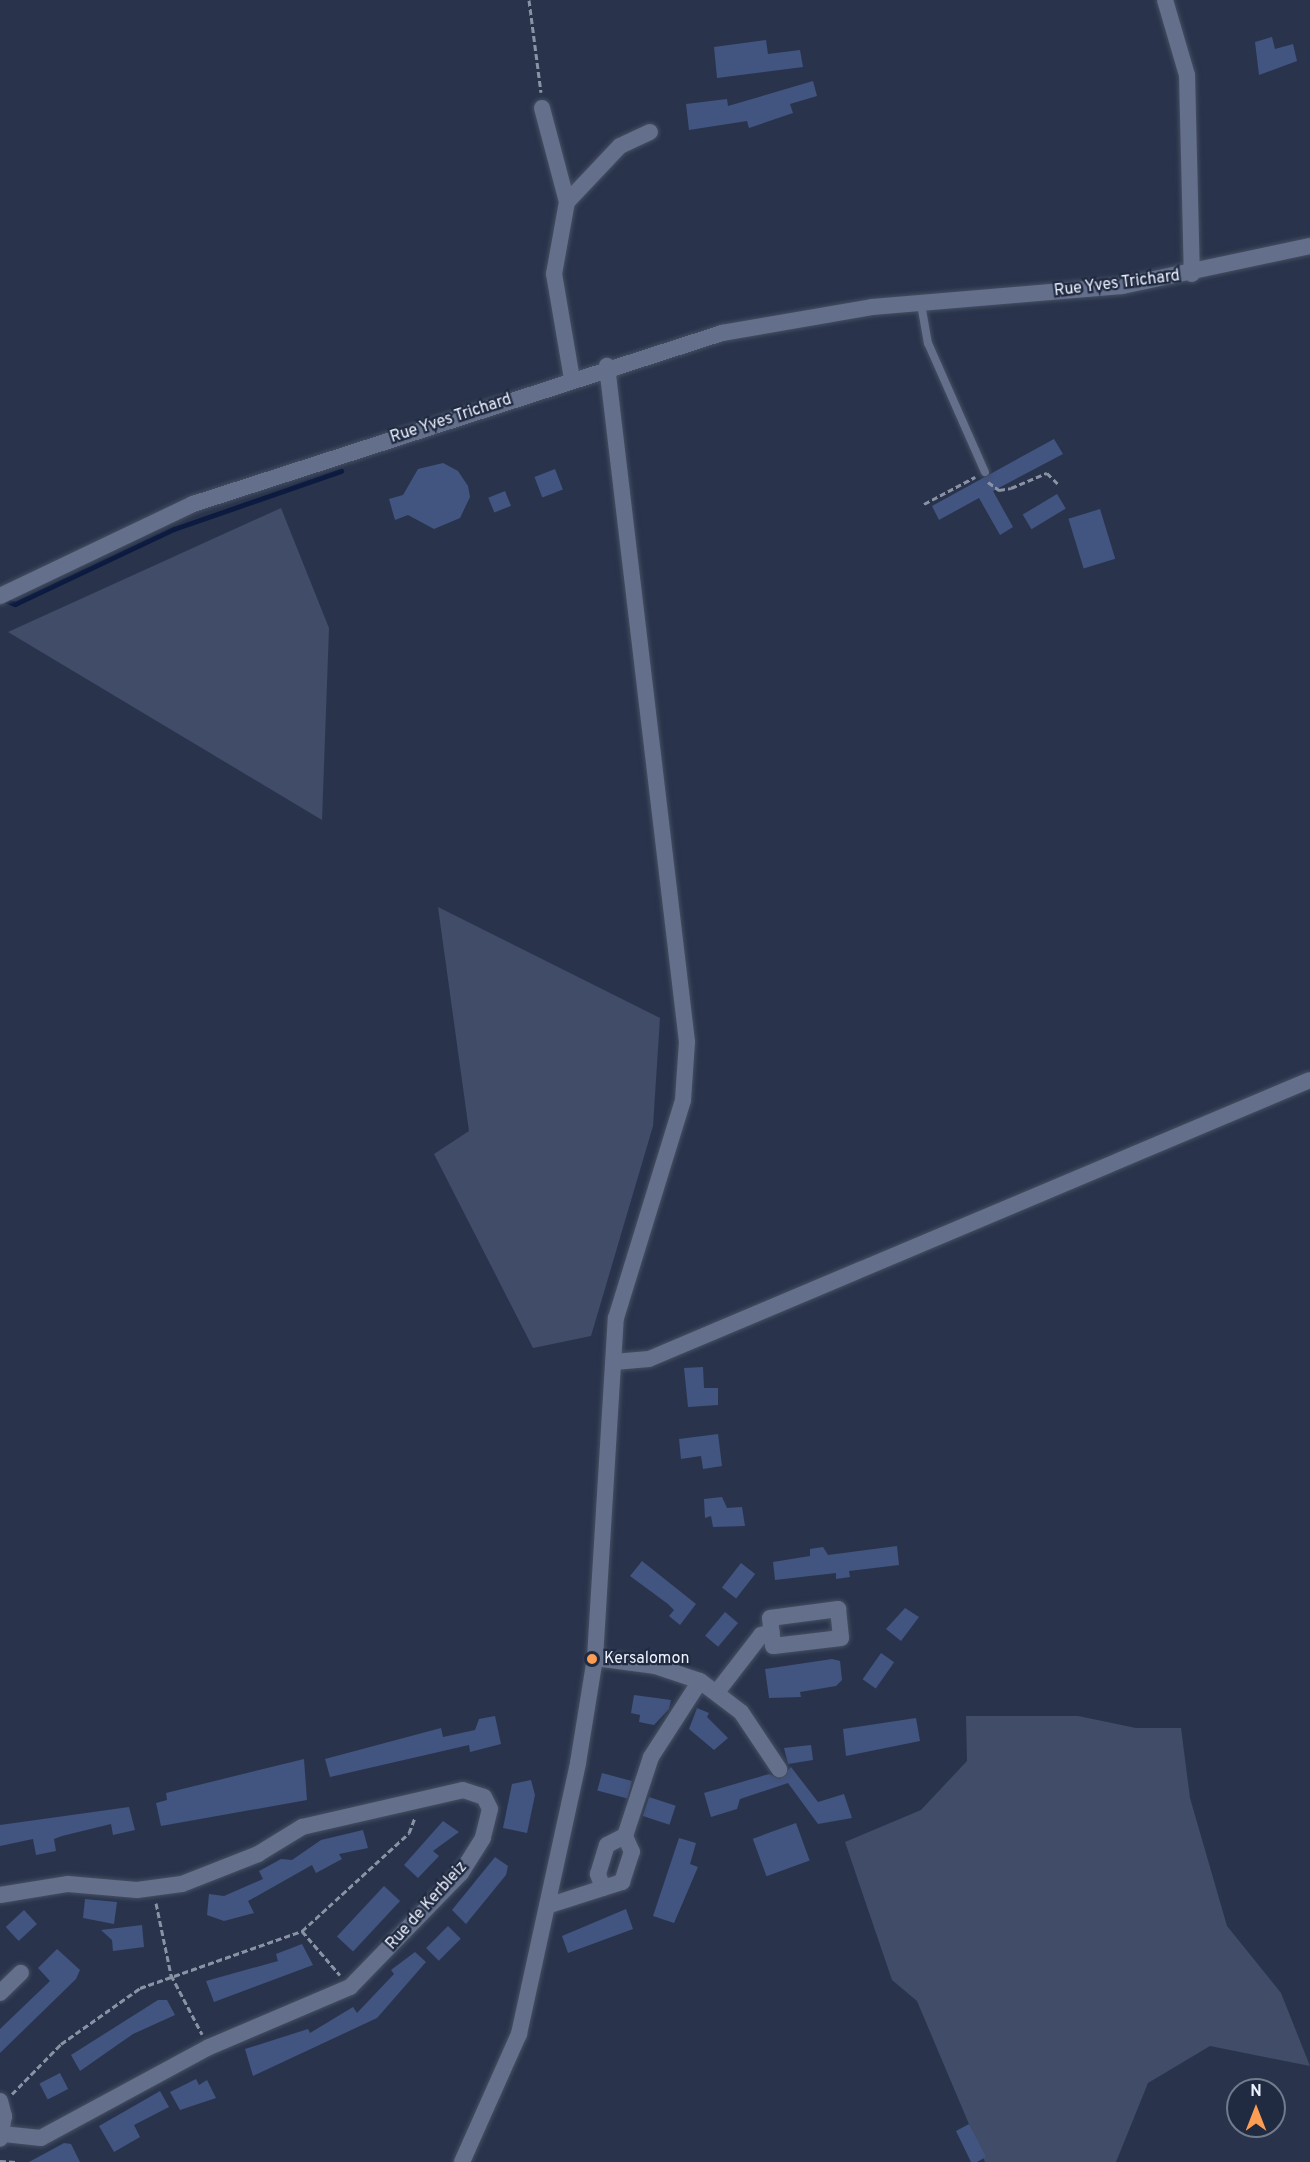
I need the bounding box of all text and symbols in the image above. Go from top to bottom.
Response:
street label: Rue Yves Trichard [1052,267,1182,301]
street label: Rue Yves Trichard [387,390,515,448]
place label: Kersalomon [604,1649,689,1669]
marker: Kersalomon [585,1652,599,1666]
street label: Rue de Kerbleiz [382,1858,472,1954]
north arrow [1226,2078,1286,2138]
text: N [1250,2082,1262,2102]

